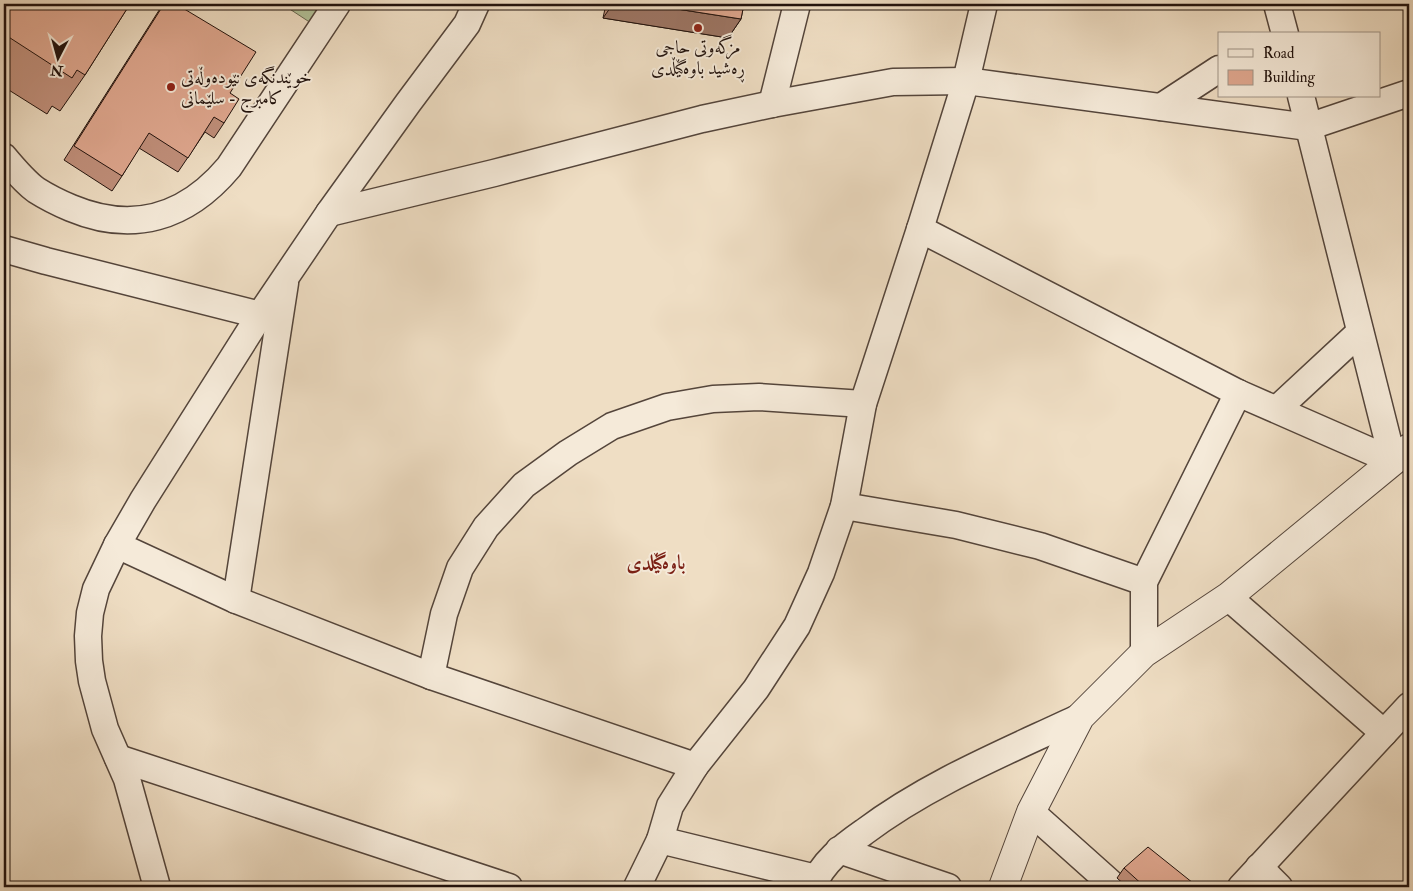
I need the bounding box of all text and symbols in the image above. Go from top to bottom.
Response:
marker: مزگەوتی حاجی ڕەشید باوەگێڵدی [692,22,704,34]
north arrow [32,32,82,82]
legend [1218,32,1380,98]
place label: مزگەوتی حاجی ڕەشید باوەگێڵدی [651,34,745,83]
text: Road [1263,44,1295,63]
text: N [49,61,65,80]
place label: خوێندنگەی نێودەوڵەتی کامبرج - سلێمانی [181,66,312,114]
text: Building [1263,68,1315,87]
marker: خوێندنگەی نێودەوڵەتی کامبرج - سلێمانی [165,81,177,93]
district label: باوەگێلدی [626,550,686,575]

